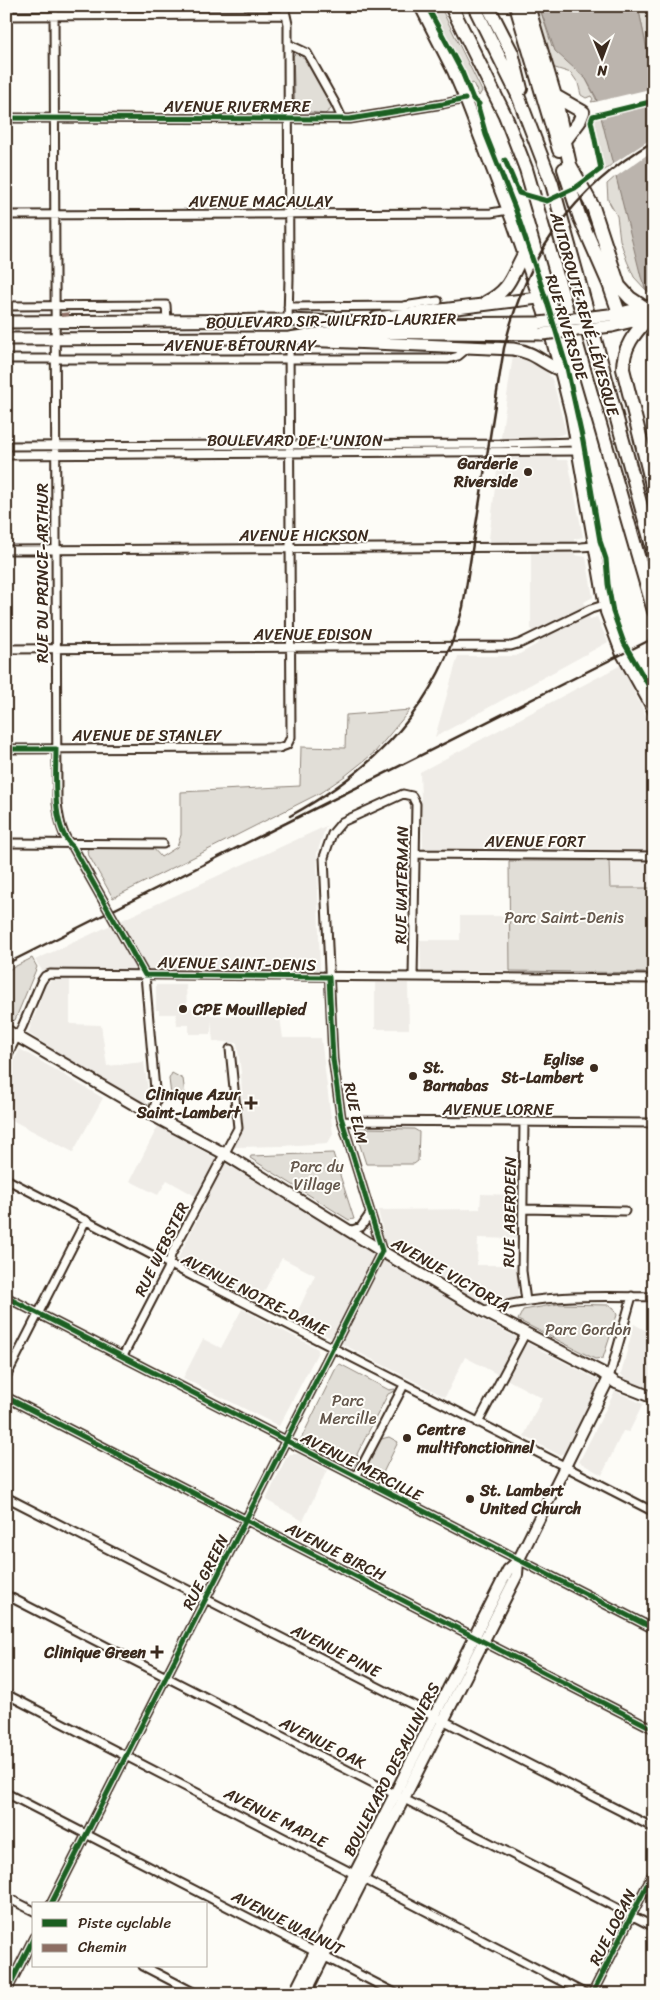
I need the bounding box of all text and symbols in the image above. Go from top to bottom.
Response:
north arrow [578,32,628,82]
text: N [597,58,608,83]
street label: AVENUE RIVERMERE [163,92,311,121]
street label: AVENUE MACAULAY [188,187,333,216]
street label: AUTOROUTE RENÉ-LÉVESQUE [541,208,628,421]
street label: RUE RIVERSIDE [537,271,597,385]
street label: BOULEVARD SIR-WILFRID-LAURIER [206,304,457,337]
street label: AVENUE BÉTOURNAY [163,331,317,360]
street label: BOULEVARD DE L'UNION [207,426,383,455]
place label: Garderie Riverside [453,449,519,496]
marker: Garderie Riverside [522,466,534,478]
street label: RUE DU PRINCE-ARTHUR [28,483,57,663]
street label: AVENUE HICKSON [238,521,369,550]
street label: AVENUE EDISON [253,620,373,649]
street label: AVENUE DE STANLEY [71,721,223,750]
street label: RUE WATERMAN [386,826,417,944]
street label: AVENUE FORT [484,827,587,856]
park label: Parc Saint-Denis [504,903,624,932]
street label: AVENUE SAINT-DENIS [156,948,317,979]
place label: CPE Mouillepied [192,995,307,1024]
marker: CPE Mouillepied [177,1003,189,1015]
place label: Eglise St-Lambert [501,1045,585,1092]
place label: St. Barnabas [422,1053,489,1100]
marker: Eglise St-Lambert [588,1062,600,1074]
marker: St. Barnabas [407,1070,419,1082]
street label: RUE ELM [335,1079,376,1147]
place label: Clinique Azur Saint-Lambert [136,1080,242,1127]
street label: AVENUE LORNE [442,1095,555,1124]
marker: Clinique Azur Saint-Lambert [244,1096,258,1110]
park label: Parc du Village [290,1152,344,1199]
street label: RUE ABERDEEN [494,1156,525,1268]
street label: RUE WEBSTER [126,1197,197,1301]
street label: AVENUE VICTORIA [385,1228,516,1320]
street label: AVENUE NOTRE-DAME [175,1244,334,1345]
park label: Parc Gordon [545,1315,631,1344]
park label: Parc Mercille [319,1386,377,1433]
place label: Centre multifonctionnel [416,1415,535,1462]
street label: AVENUE MERCILLE [295,1423,429,1510]
marker: Centre multifonctionnel [401,1432,413,1444]
place label: St. Lambert United Church [479,1476,582,1523]
marker: St. Lambert United Church [464,1493,476,1505]
street label: AVENUE BIRCH [280,1513,391,1589]
street label: RUE GREEN [174,1529,237,1615]
street label: AVENUE PINE [285,1615,387,1686]
place label: Clinique Green [43,1638,146,1667]
marker: Clinique Green [150,1645,164,1659]
street label: BOULEVARD DESAULNIERS [335,1677,448,1861]
street label: AVENUE OAK [274,1708,371,1777]
street label: AVENUE MAPLE [218,1779,334,1856]
street label: AVENUE WALNUT [225,1881,350,1964]
street label: RUE LOGAN [581,1884,644,1971]
legend [32,1902,208,1968]
text: Piste cyclable [78,1910,171,1936]
text: Chemin [78,1934,127,1960]

